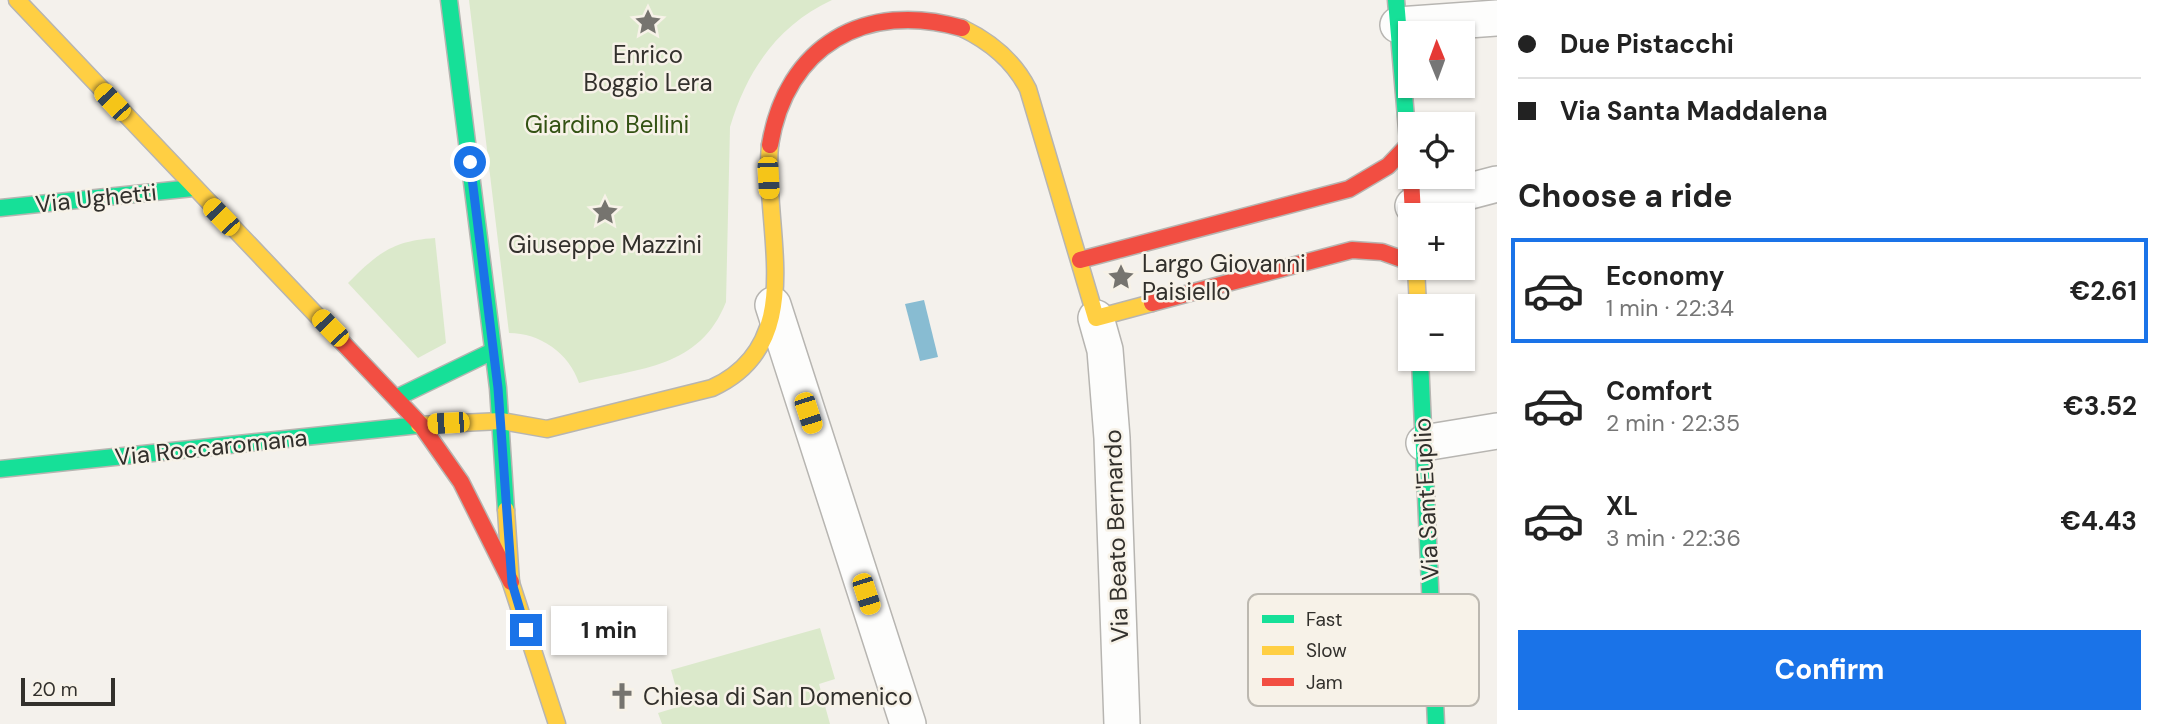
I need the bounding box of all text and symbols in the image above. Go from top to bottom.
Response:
place icon: Enrico Boggio Lera [633,7,663,37]
north arrow [1398,21,1475,98]
map controls [1398,21,1475,371]
text: Due Pistacchi [1560,27,1734,61]
place label: Enrico Boggio Lera [583,39,713,98]
car [90,79,135,125]
text: Via Santa Maddalena [1560,94,1828,128]
park label: Giardino Bellini [525,109,689,140]
button: locate [1398,112,1475,189]
route start [454,146,486,178]
car [757,156,780,200]
text: Choose a ride [1518,175,1733,217]
street label: Via Ughetti [34,176,158,220]
car [199,195,244,239]
place icon: Giuseppe Mazzini [590,197,620,227]
button: + [1398,203,1475,280]
place label: Giuseppe Mazzini [508,229,702,260]
place label: Largo Giovanni Paisiello [1142,248,1306,307]
icon: car [1522,259,1585,322]
text: Economy [1606,259,1724,293]
place icon: Largo Giovanni Paisiello [1106,262,1136,292]
text: €2.61 [2070,274,2137,308]
text: 1 min · 22:34 [1606,293,1734,323]
button: − [1398,294,1475,371]
car [308,306,353,350]
icon: car [1522,374,1585,437]
text: Comfort [1606,374,1712,408]
text: €3.52 [2063,389,2137,423]
car [792,390,825,436]
text: 2 min · 22:35 [1606,408,1740,438]
car [427,411,470,435]
street label: Via Sant'Euplio [1406,417,1446,581]
street label: Via Roccaromana [113,421,309,473]
street label: Via Beato Bernardo [1097,429,1135,643]
icon: car [1522,489,1585,552]
text: XL [1606,489,1638,523]
text: €4.43 [2060,504,2137,538]
text: 3 min · 22:36 [1606,523,1741,553]
car [850,571,883,617]
legend [1248,594,1479,706]
callout: 1 min [550,606,666,654]
text: Fast [1306,607,1342,632]
route end [510,614,542,646]
text: 1 min [581,615,637,645]
button: Confirm [1518,630,2141,710]
text: Slow [1306,638,1347,663]
text: Jam [1306,670,1343,695]
scale bar [21,675,116,707]
text: 20 m [32,677,78,702]
church icon: Chiesa di San Domenico [607,681,637,711]
place label: Chiesa di San Domenico [643,681,912,712]

